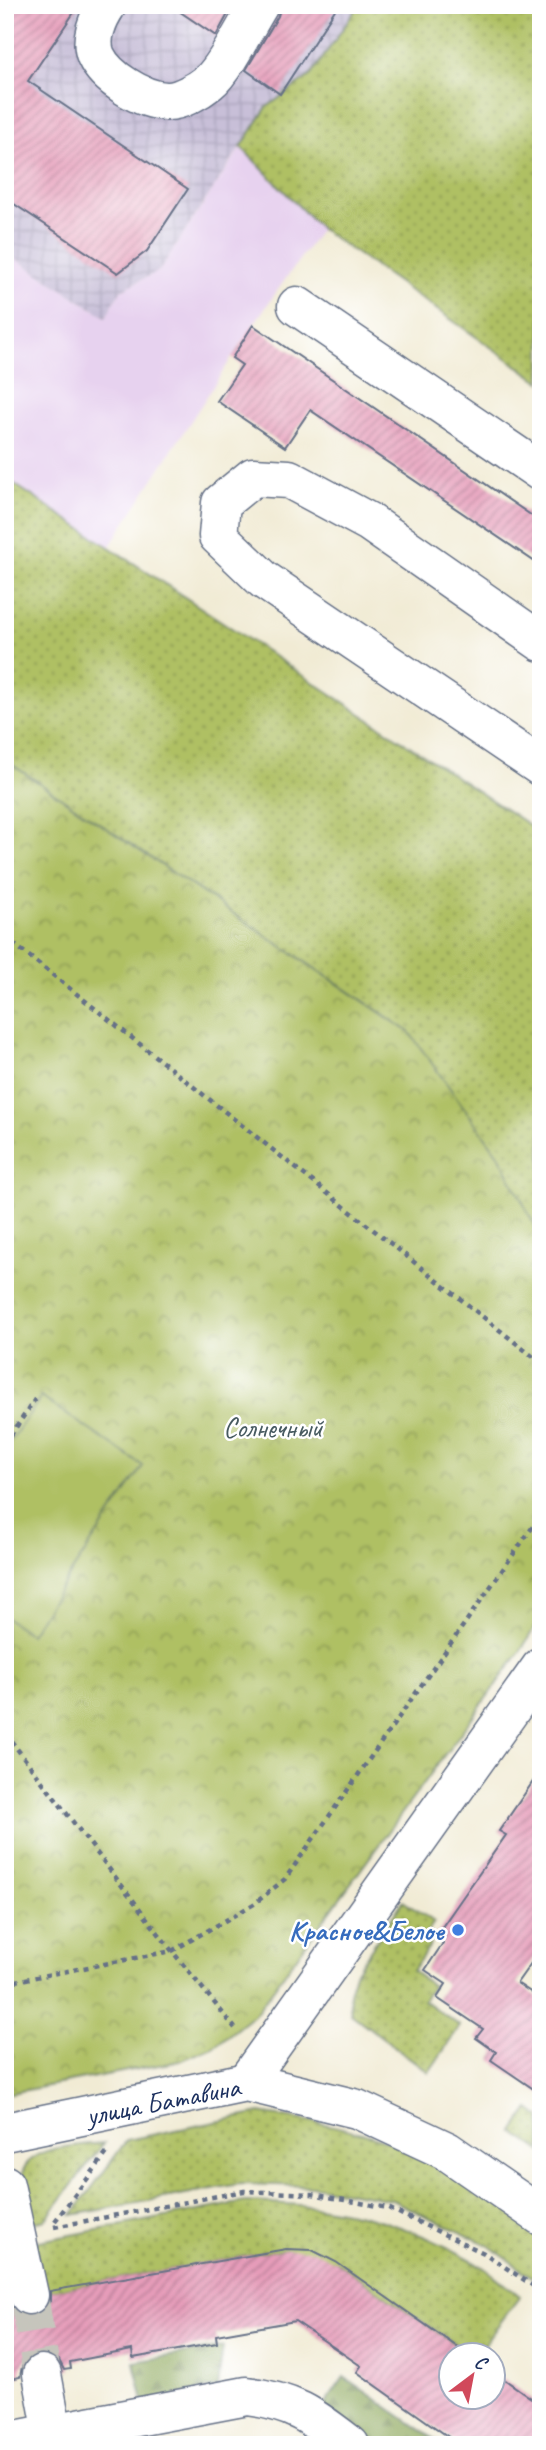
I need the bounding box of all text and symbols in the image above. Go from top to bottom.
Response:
park label: Солнечный [223,1410,324,1445]
place label: Красное&Белое [289,1913,446,1948]
marker: Красное&Белое [450,1922,466,1938]
street label: улица Батавина [81,2069,245,2133]
north arrow [438,2342,508,2412]
text: С [470,2350,493,2376]

